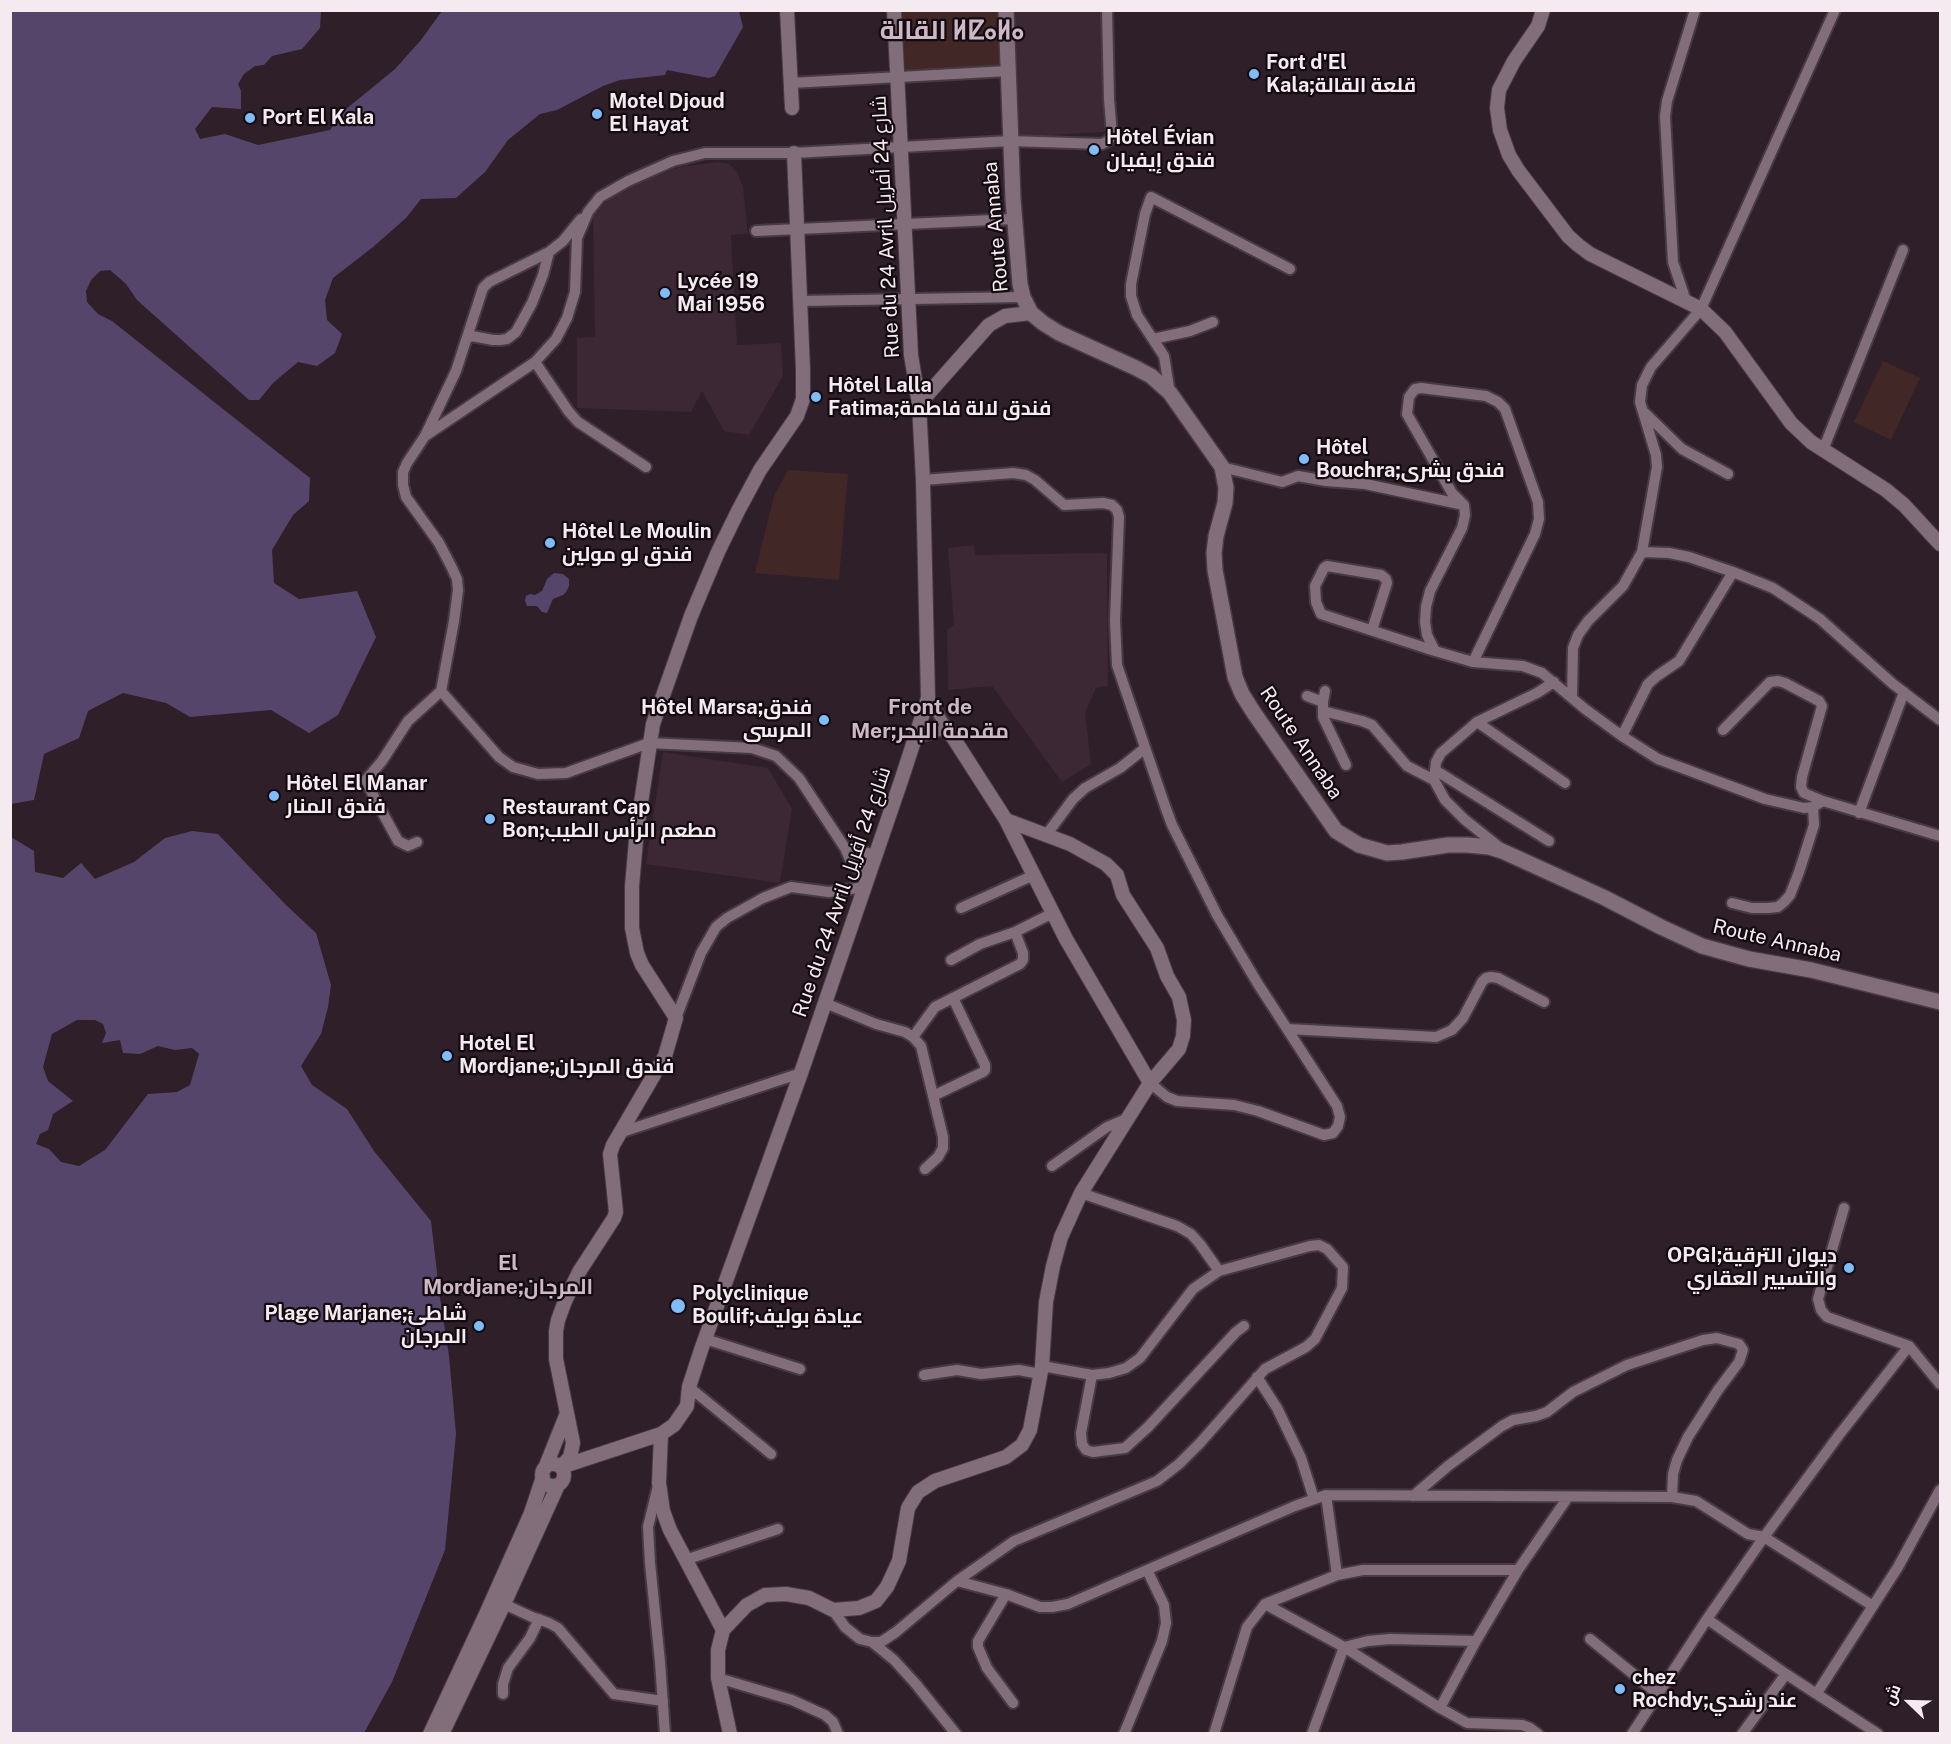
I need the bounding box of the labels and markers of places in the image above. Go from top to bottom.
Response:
place label: Fort d'El Kala;قلعة القالة [1266,51,1416,98]
marker: Fort d'El Kala;قلعة القالة [1247,67,1261,81]
place label: Motel Djoud El Hayat [609,90,725,137]
place label: Port El Kala [262,106,374,130]
marker: Motel Djoud El Hayat [590,107,604,121]
marker: Port El Kala [243,111,257,125]
place label: Hôtel Évian فندق إيفيان [1106,126,1215,173]
marker: Hôtel Évian فندق إيفيان [1087,143,1101,157]
place label: Lycée 19 Mai 1956 [677,270,765,317]
marker: Lycée 19 Mai 1956 [658,286,672,300]
place label: Hôtel Lalla Fatima;فندق لالة فاطمة [828,374,1051,421]
marker: Hôtel Lalla Fatima;فندق لالة فاطمة [809,390,823,404]
place label: Hôtel Bouchra;فندق بشرى [1316,436,1505,483]
marker: Hôtel Bouchra;فندق بشرى [1297,452,1311,466]
place label: Hôtel Le Moulin فندق لو مولين [562,520,712,567]
marker: Hôtel Le Moulin فندق لو مولين [543,536,557,550]
place label: Hôtel Marsa;فندق المرسى [641,696,812,743]
marker: Hôtel Marsa;فندق المرسى [817,713,831,727]
place label: Hôtel El Manar فندق المنار [286,772,428,819]
marker: Hôtel El Manar فندق المنار [267,789,281,803]
place label: Restaurant Cap Bon;مطعم الرأس الطيب [502,796,717,843]
marker: Restaurant Cap Bon;مطعم الرأس الطيب [483,812,497,826]
place label: Hotel El Mordjane;فندق المرجان [459,1032,674,1079]
marker: Hotel El Mordjane;فندق المرجان [440,1049,454,1063]
place label: OPGI;ديوان الترقية والتسيير العقاري [1667,1244,1837,1291]
marker: OPGI;ديوان الترقية والتسيير العقاري [1842,1261,1856,1275]
place label: Polyclinique Boulif;عيادة بوليف [692,1282,863,1329]
marker: Polyclinique Boulif;عيادة بوليف [669,1297,687,1315]
place label: Plage Marjane;شاطئ المرجان [264,1302,467,1349]
marker: Plage Marjane;شاطئ المرجان [472,1319,486,1333]
place label: chez Rochdy;عند رشدي [1632,1666,1797,1713]
marker: chez Rochdy;عند رشدي [1613,1682,1627,1696]

